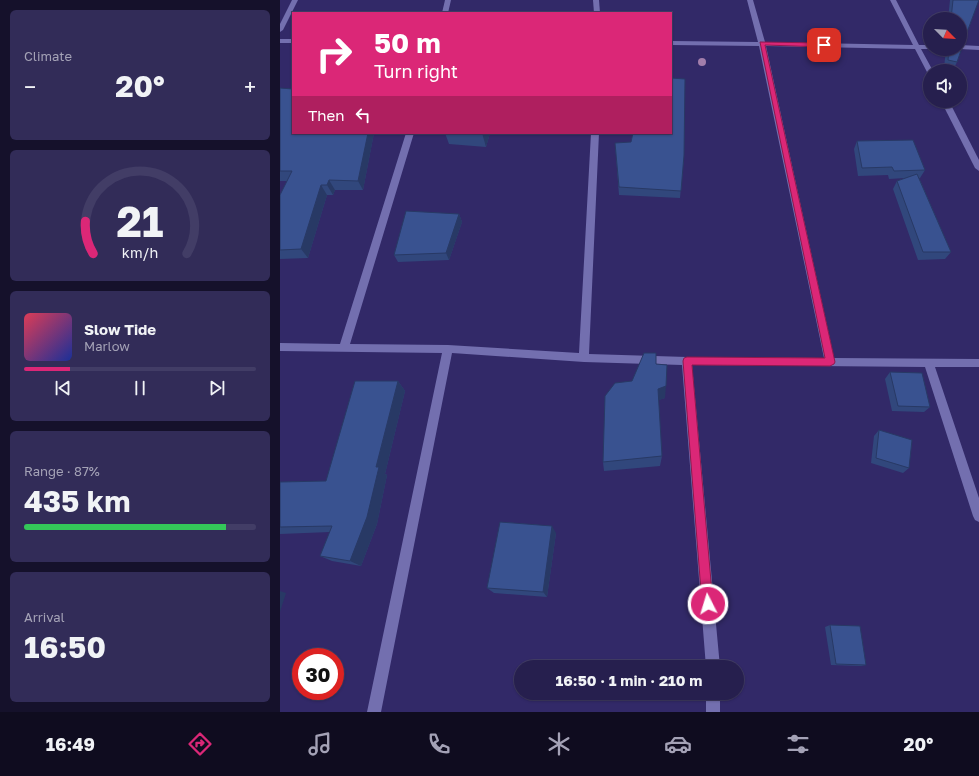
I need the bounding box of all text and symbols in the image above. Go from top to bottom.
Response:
north arrow [923,12,967,56]
map controls [923,12,967,108]
text: 50 m [374,26,441,59]
icon: right [308,28,360,80]
pin [807,28,841,62]
icon: arrive [813,34,835,56]
text: Climate [24,48,72,64]
text: Turn right [374,60,458,82]
button: sound [923,64,967,108]
text: 20° [115,68,165,104]
text: − [24,73,36,100]
text: + [244,73,256,100]
icon: left [352,104,374,126]
text: Then [308,106,344,124]
text: 21 [117,195,163,245]
text: km/h [122,243,158,260]
text: Slow Tide [84,320,156,338]
text: Marlow [84,338,130,354]
icon: previous [52,377,74,399]
icon: pause [129,377,151,399]
icon: next [206,377,228,399]
text: Range · 87% [24,463,100,479]
text: 435 km [24,483,131,519]
position arrow [687,583,729,625]
text: Arrival [24,609,65,625]
text: 16:50 [24,629,106,665]
speed limit sign: 30 [292,648,344,700]
text: 16:50 · 1 min · 210 m [556,671,702,689]
icon: directions [186,730,214,758]
icon: music [306,730,334,758]
icon: phone [425,730,453,758]
icon: climate [545,730,573,758]
icon: car [664,730,692,758]
icon: filters [784,730,812,758]
text: 16:49 [46,733,95,755]
text: 20° [904,733,933,755]

